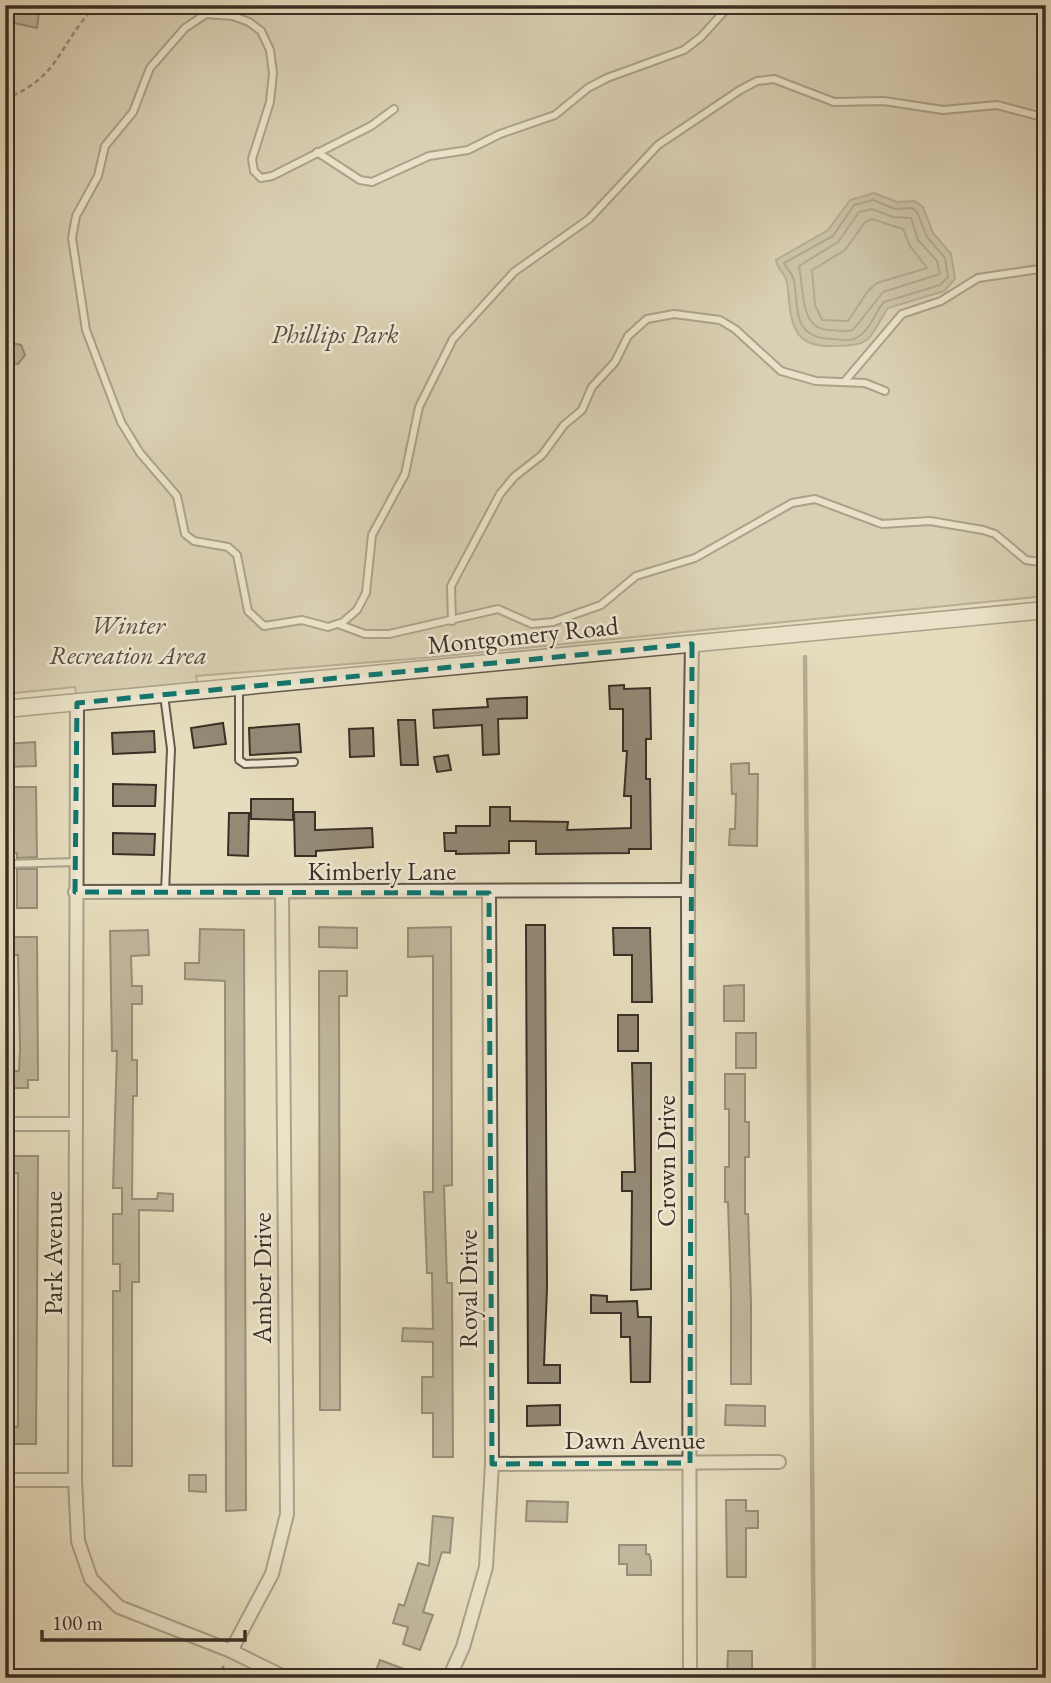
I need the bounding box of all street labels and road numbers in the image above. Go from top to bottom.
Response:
street label: Montgomery Road [426,608,621,662]
street label: Kimberly Lane [308,854,456,888]
street label: Crown Drive [649,1095,683,1227]
street label: Park Avenue [36,1191,70,1315]
street label: Amber Drive [245,1212,279,1345]
street label: Royal Drive [451,1229,485,1349]
street label: Dawn Avenue [565,1423,705,1457]

